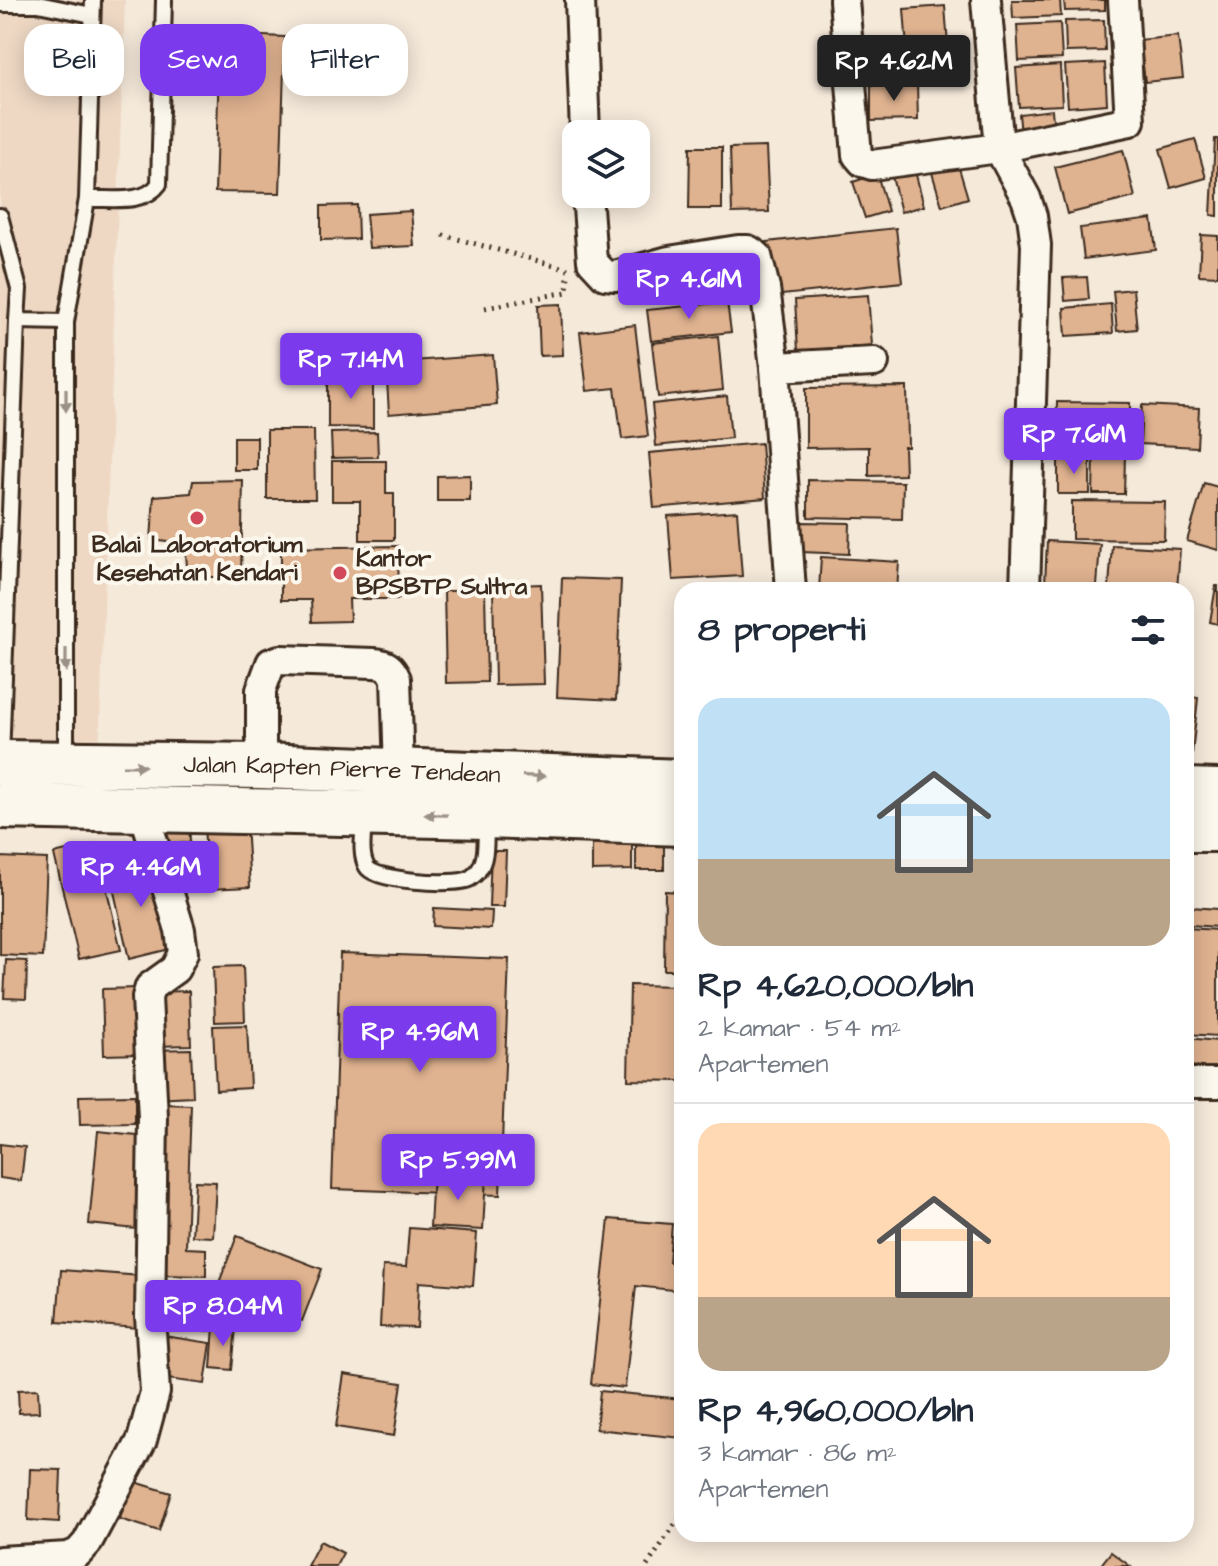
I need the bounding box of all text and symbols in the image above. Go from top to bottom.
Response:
chip: Beli [24,24,124,96]
chip: Sewa [140,24,266,96]
chip: Filter [282,24,408,96]
pin: Rp 4.62M [811,35,977,103]
text: Rp 4.62M [835,43,953,79]
map controls [562,120,650,208]
button: layers [562,120,650,208]
pin: Rp 4.61M [606,253,772,321]
text: Rp 4.61M [636,261,742,297]
pin: Rp 7.14M [268,333,434,401]
text: Rp 7.14M [298,341,404,377]
one-way arrow [60,388,72,413]
pin: Rp 7.61M [991,408,1157,476]
text: Rp 7.61M [1022,416,1126,452]
marker: Balai Laboratorium Kesehatan Kendari [188,509,206,527]
place label: Balai Laboratorium Kesehatan Kendari [92,528,303,590]
place label: Kantor BPSBTP Sultra [356,542,528,604]
marker: Kantor BPSBTP Sultra [331,564,349,582]
text: 8 properti [698,606,865,654]
icon: filters [1126,608,1170,652]
one-way arrow [60,648,72,673]
street label: Jalan Kapten Pierre Tendean [183,748,501,792]
icon: home [862,750,1006,894]
one-way arrow [122,760,147,772]
one-way arrow [522,770,547,783]
one-way arrow [423,809,448,821]
pin: Rp 4.46M [58,841,224,909]
text: Rp 4.46M [81,849,201,885]
text: Rp 4,620,000/bln [698,962,974,1010]
pin: Rp 4.96M [337,1006,503,1074]
text: 2 kamar · 54 m² [698,1010,901,1046]
text: Rp 4.96M [361,1014,479,1050]
text: Apartemen [698,1046,829,1082]
pin: Rp 5.99M [375,1134,541,1202]
text: Rp 5.99M [400,1142,516,1178]
icon: home [862,1175,1006,1319]
pin: Rp 8.04M [140,1280,306,1348]
text: Rp 8.04M [163,1288,283,1324]
text: Rp 4,960,000/bln [698,1387,973,1435]
text: 3 kamar · 86 m² [698,1435,897,1471]
text: Apartemen [698,1471,829,1507]

